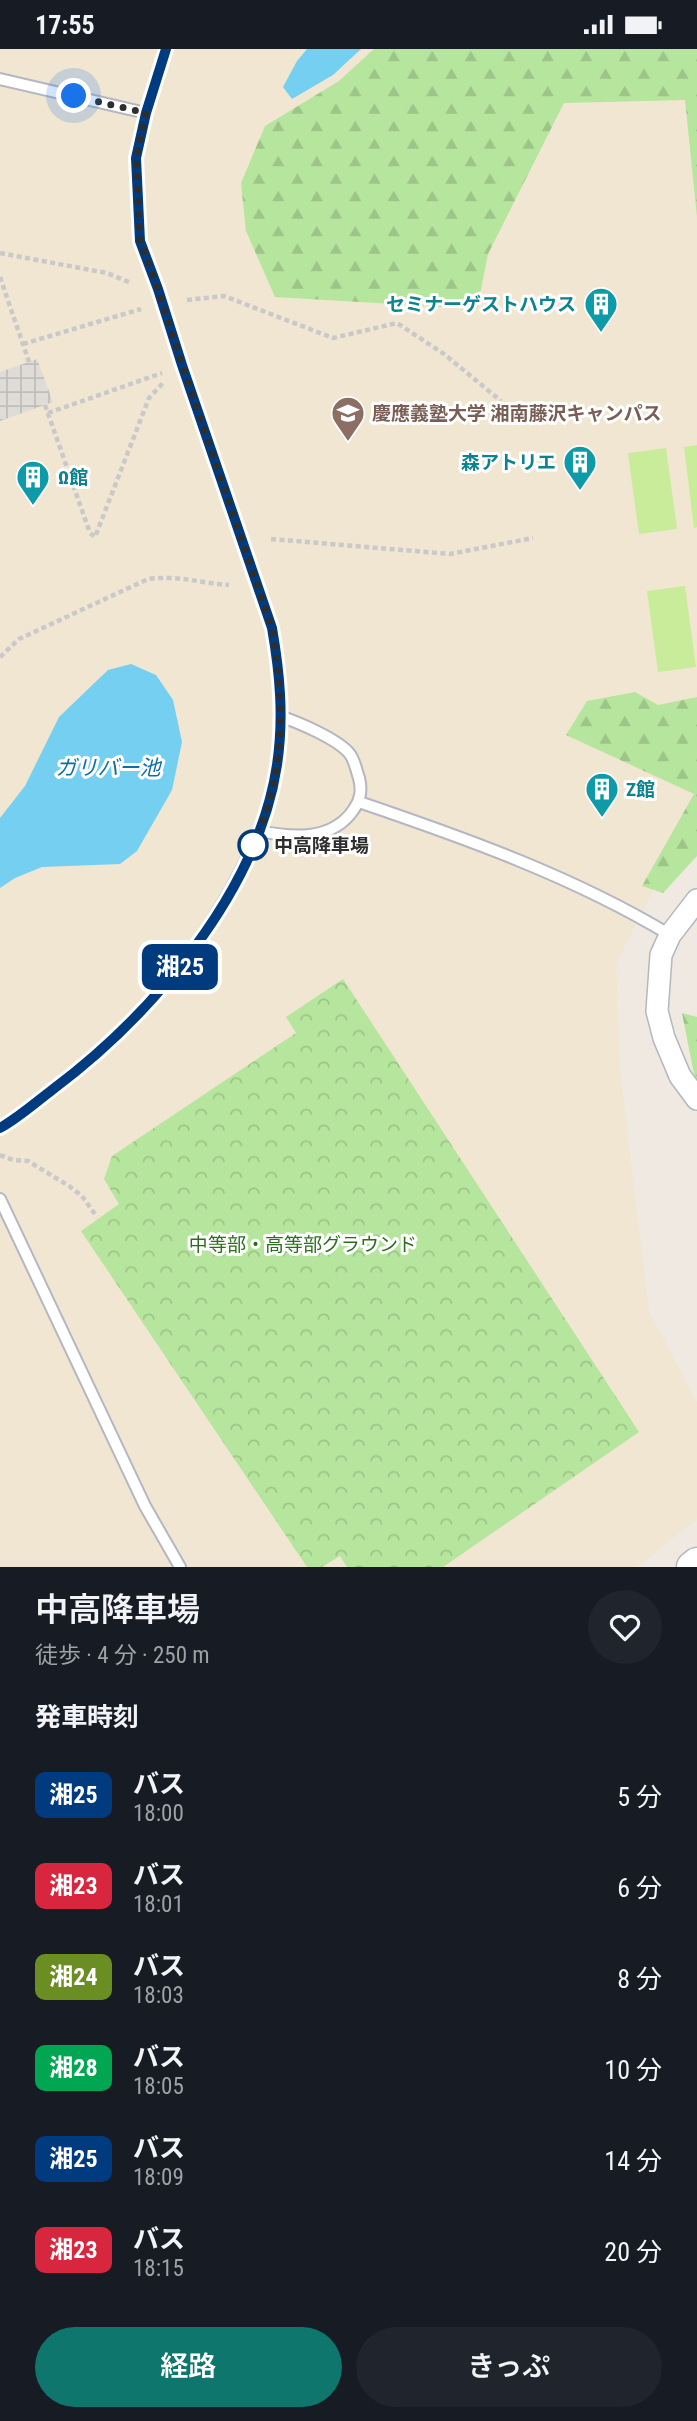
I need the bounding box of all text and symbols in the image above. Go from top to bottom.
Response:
text: 17:55 [35,10,95,40]
your location [56,78,91,113]
building icon: セミナーゲストハウス [582,285,620,334]
place label: セミナーゲストハウス [386,293,576,316]
school or university icon: 慶應義塾大学 湘南藤沢キャンパス [329,394,367,443]
place label: 慶應義塾大学 湘南藤沢キャンパス [372,402,661,425]
building icon: 森アトリエ [561,443,599,492]
place label: 森アトリエ [461,451,556,474]
building icon: Ω館 [14,458,52,507]
place label: Ω館 [58,466,88,489]
water label: ガリバー池 [56,756,162,780]
building icon: Ζ館 [583,770,621,819]
place label: Ζ館 [626,778,655,801]
marker: 中高降車場 [238,830,268,860]
place label: 中高降車場 [274,834,369,857]
line badge: 湘25 [140,944,220,990]
text: 湘25 [156,953,204,981]
park label: 中等部・高等部グラウンド [189,1233,417,1256]
text: 中高降車場 [35,1590,200,1629]
button: heart [588,1590,662,1664]
text: 徒歩 · 4 分 · 250 m [35,1642,210,1669]
text: 発車時刻 [35,1702,139,1732]
text: バス [133,1769,185,1799]
text: 湘25 [49,1781,98,1809]
text: 5 分 [617,1782,662,1812]
text: 18:00 [133,1800,184,1827]
text: バス [133,1860,185,1890]
text: 湘23 [49,1872,98,1900]
text: 6 分 [617,1873,662,1903]
text: 18:01 [133,1891,184,1918]
text: バス [133,1951,185,1981]
text: 湘24 [49,1963,98,1991]
text: 8 分 [617,1964,662,1994]
text: 18:03 [133,1982,184,2009]
text: バス [133,2042,185,2072]
text: 湘28 [49,2054,98,2082]
text: 10 分 [604,2055,662,2085]
text: 18:05 [133,2073,184,2100]
text: バス [133,2133,185,2163]
text: 湘25 [49,2145,98,2173]
text: 14 分 [604,2146,662,2176]
text: 18:09 [133,2164,184,2191]
text: バス [133,2224,185,2254]
text: 湘23 [49,2236,98,2264]
text: 20 分 [604,2237,662,2267]
text: 18:15 [133,2255,184,2282]
button: 経路 [35,2327,342,2407]
button: きっぷ [356,2327,662,2407]

